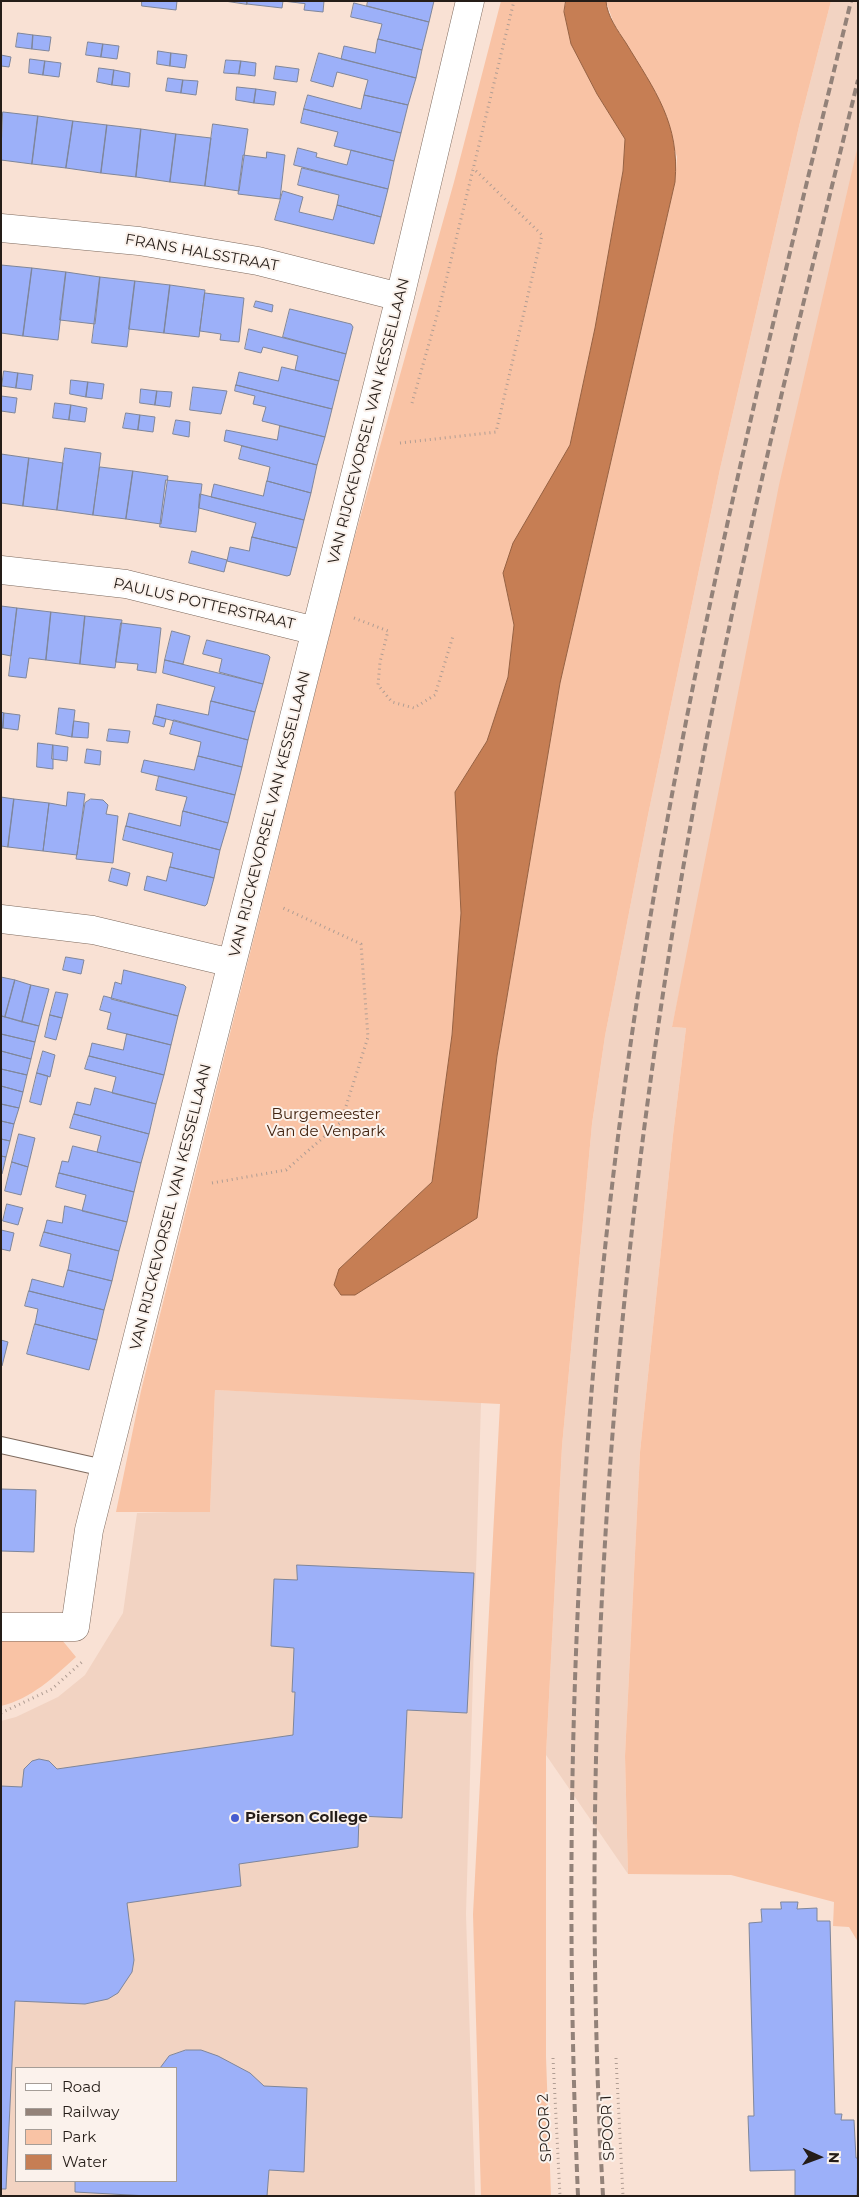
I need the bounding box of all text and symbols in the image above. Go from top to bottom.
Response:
street label: FRANS HALSSTRAAT [124,231,280,275]
street label: VAN RIJCKEVORSEL VAN KESSELLAAN [325,276,413,566]
street label: PAULUS POTTERSTRAAT [111,574,297,634]
street label: VAN RIJCKEVORSEL VAN KESSELLAAN [226,669,314,959]
street label: VAN RIJCKEVORSEL VAN KESSELLAAN [127,1062,215,1352]
park label: Burgemeester Van de Venpark [267,1106,385,1141]
place label: Pierson College [245,1809,368,1827]
marker: Pierson College [229,1812,241,1824]
legend [15,2067,178,2182]
text: Road [62,2077,101,2096]
street label: SPOOR 2 [534,2093,556,2163]
street label: SPOOR 1 [597,2095,619,2161]
text: Railway [62,2102,119,2121]
text: Park [62,2127,96,2146]
north arrow [794,2132,844,2182]
text: Water [62,2152,108,2171]
text: N [825,2152,843,2163]

